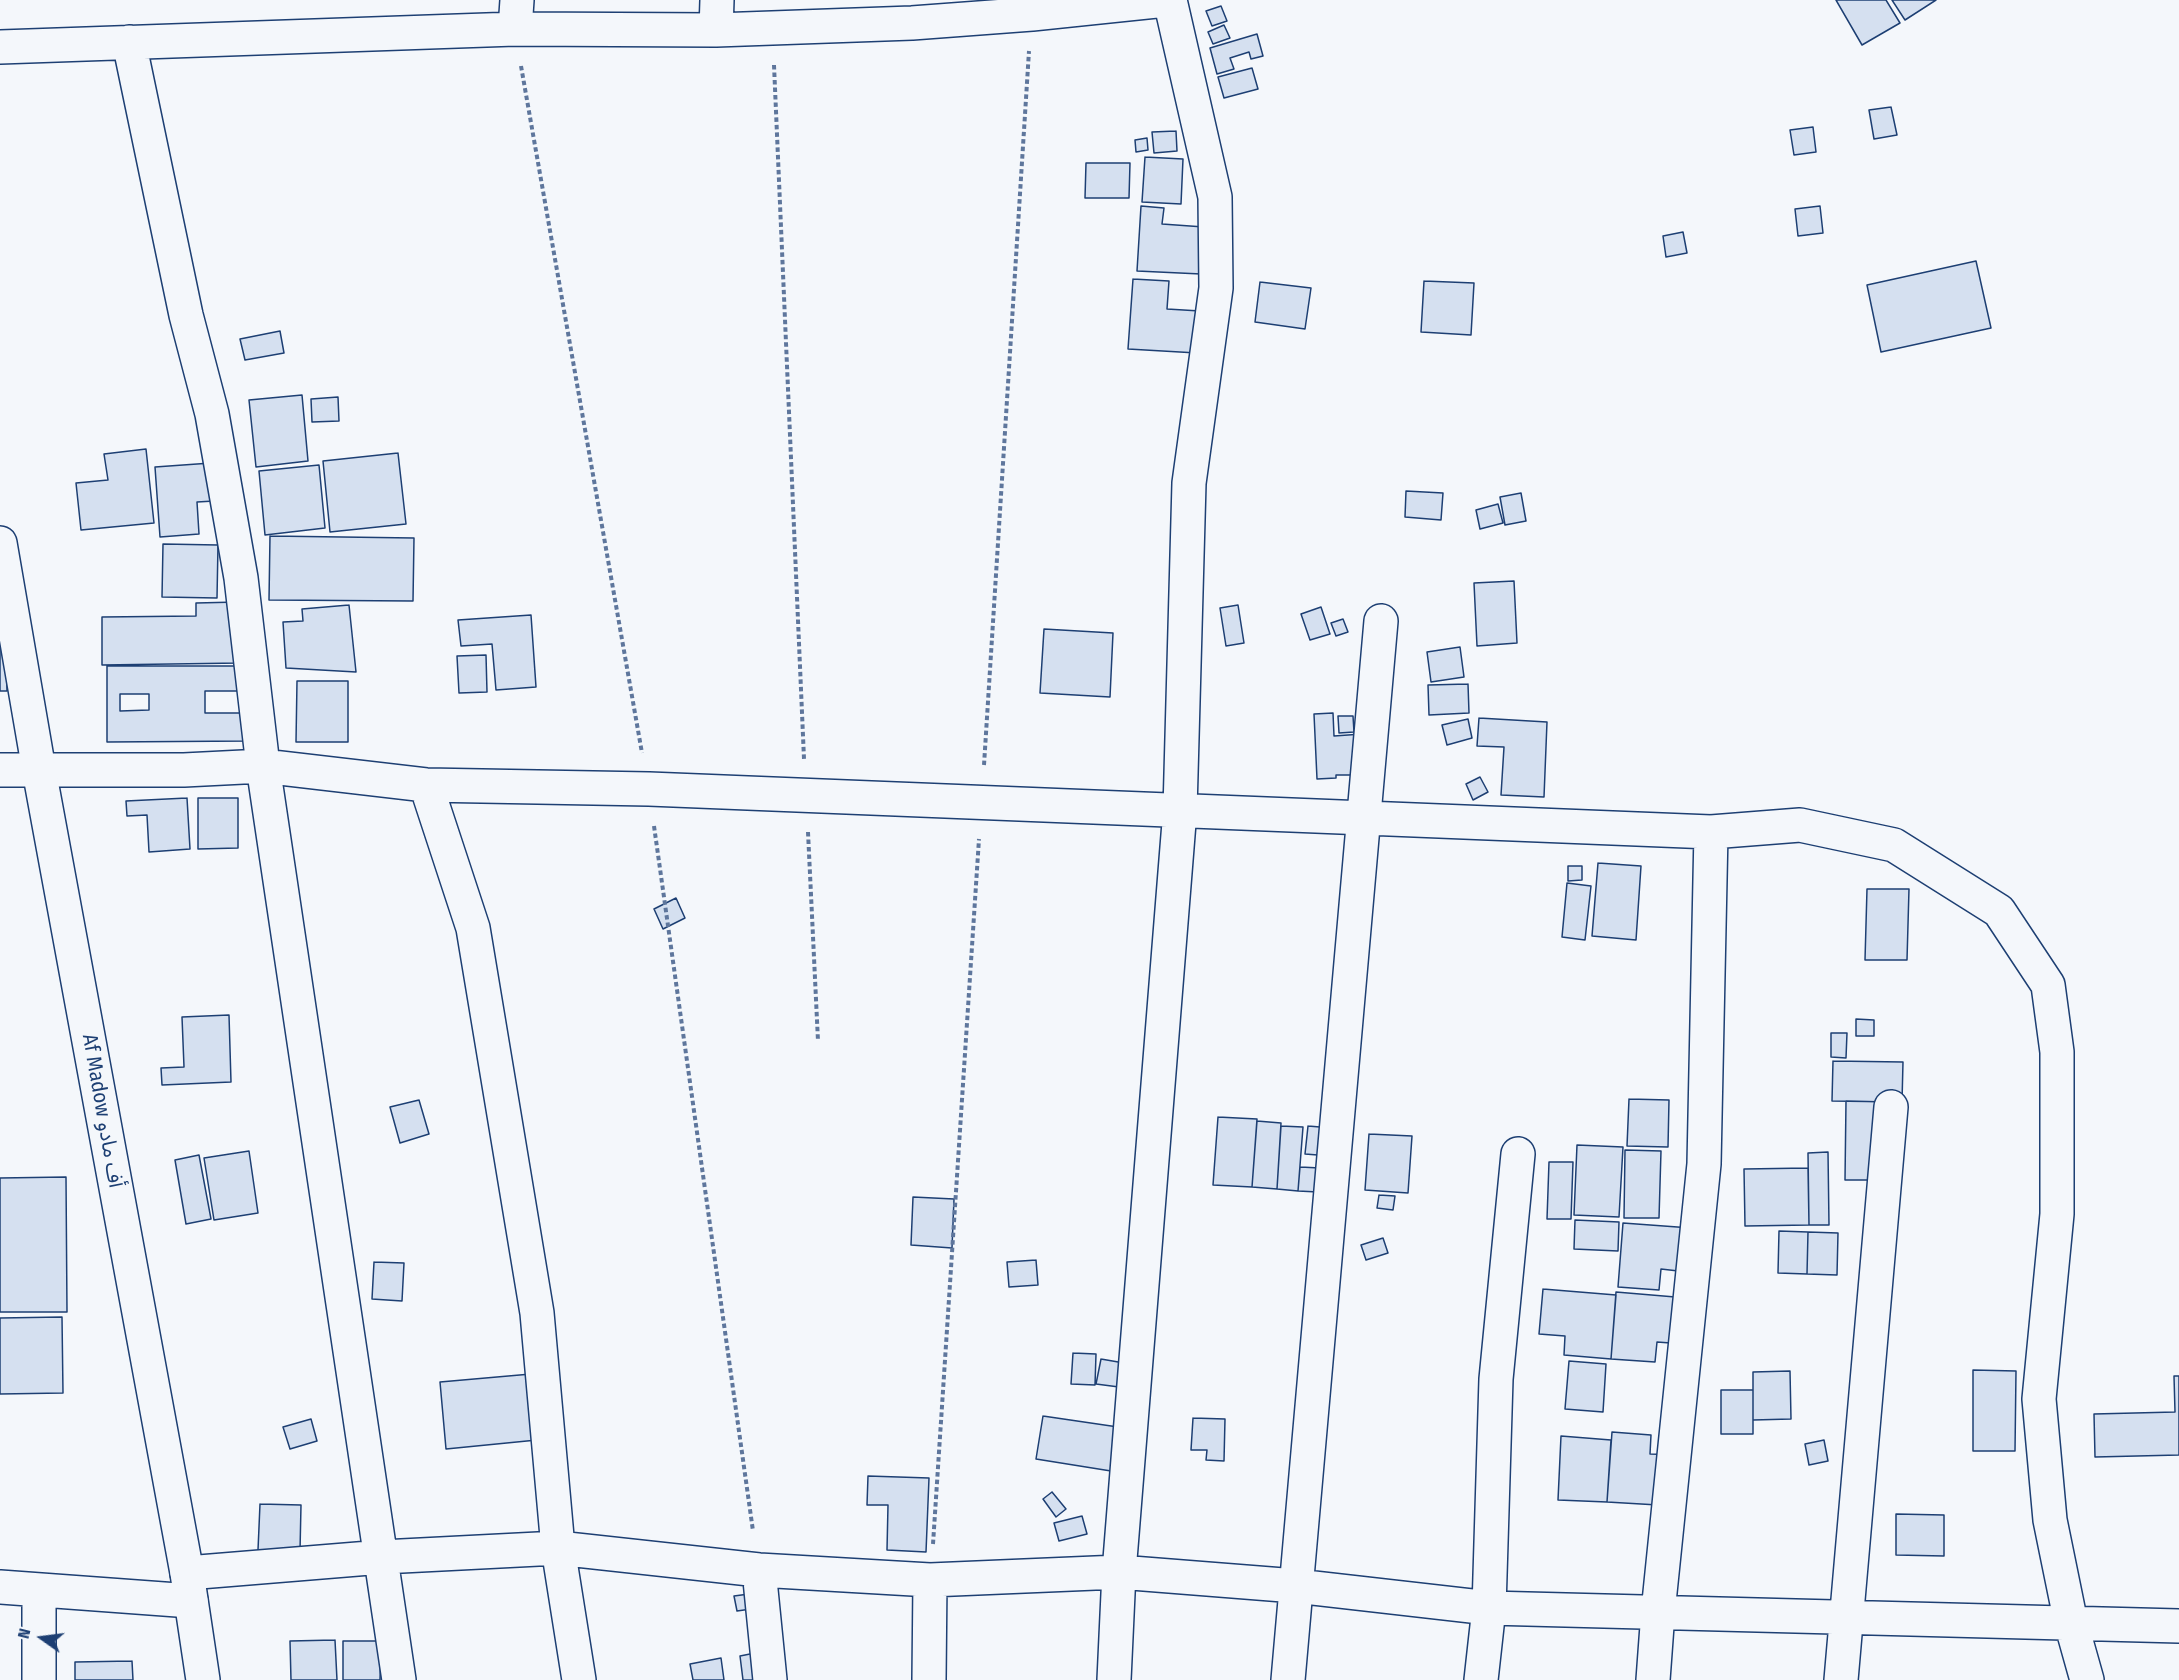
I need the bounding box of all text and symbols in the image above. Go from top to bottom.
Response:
street label: Af Madow أف مادو [76,1032,128,1190]
north arrow [12,1608,72,1668]
text: N [14,1627,34,1640]

